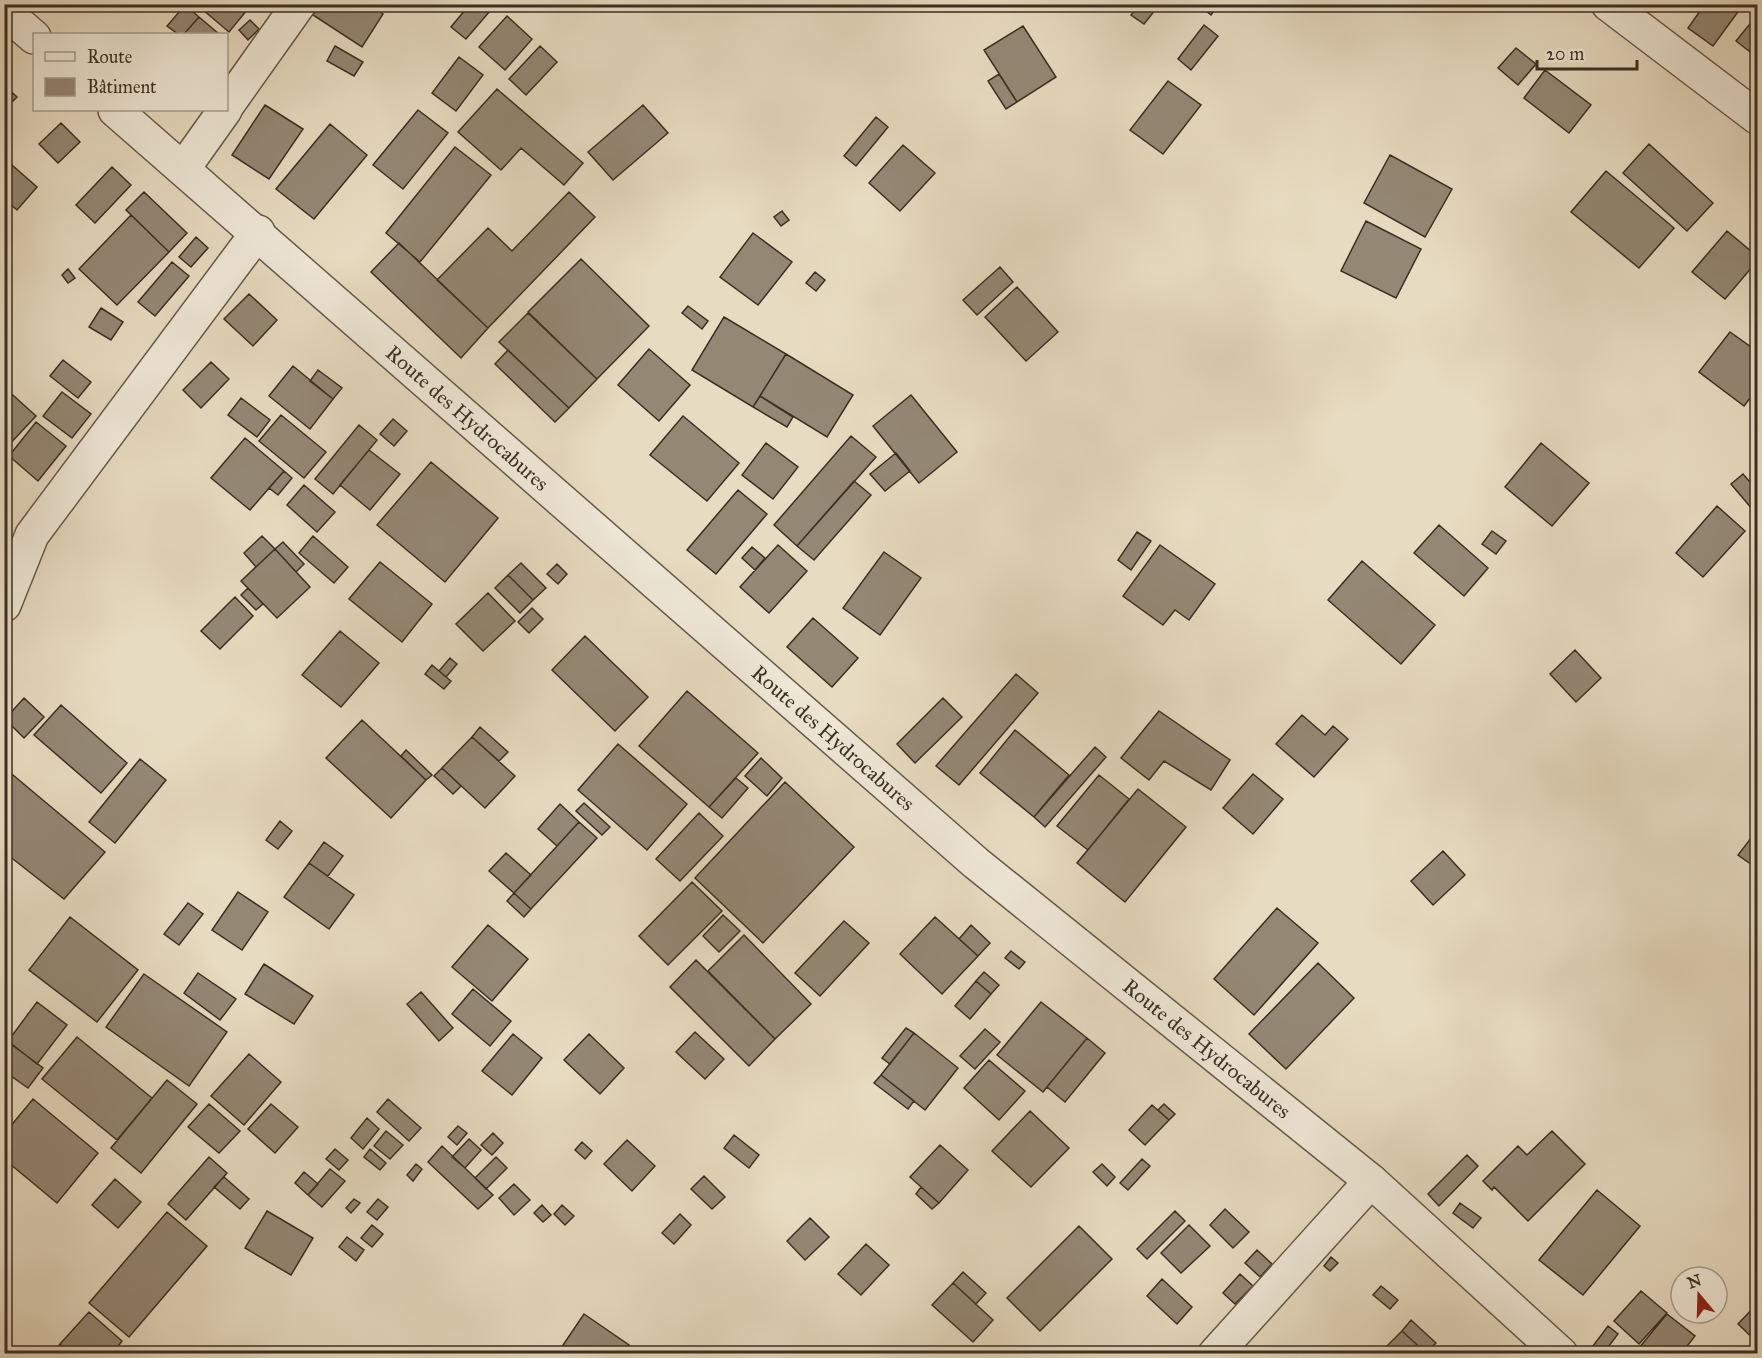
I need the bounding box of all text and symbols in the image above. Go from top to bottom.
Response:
legend [33,33,228,111]
scale bar [1537,33,1638,71]
text: 20 m [1546,43,1584,65]
text: Route [87,46,132,68]
text: Bâtiment [87,76,157,98]
street label: Route des Hydrocabures [380,340,554,496]
street label: Route des Hydrocabures [746,660,920,816]
street label: Route des Hydrocabures [1117,973,1296,1124]
north arrow [1669,1265,1729,1325]
text: N [1685,1270,1704,1292]

